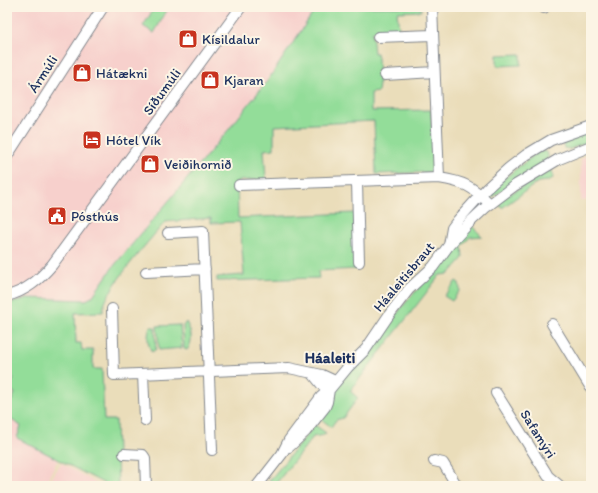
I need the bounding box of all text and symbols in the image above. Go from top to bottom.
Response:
shop icon: Kísildalur [177,28,199,50]
place label: Kísildalur [202,31,261,48]
street label: Ármúli [25,52,61,96]
shop icon: Hátækni [71,62,93,84]
place label: Hátækni [96,65,147,82]
street label: Síðumúli [139,65,185,119]
shop icon: Kjaran [199,69,221,91]
place label: Kjaran [224,72,264,89]
hotel icon: Hótel Vík [81,129,103,151]
place label: Hótel Vík [106,132,162,149]
shop icon: Veiðihornið [139,153,161,175]
place label: Veiðihornið [164,156,232,173]
public building icon: Pósthús [46,205,68,227]
place label: Pósthús [71,208,119,225]
street label: Háaleitisbraut [370,239,438,315]
district label: Háaleiti [305,349,355,367]
street label: Safamýri [516,407,560,461]

